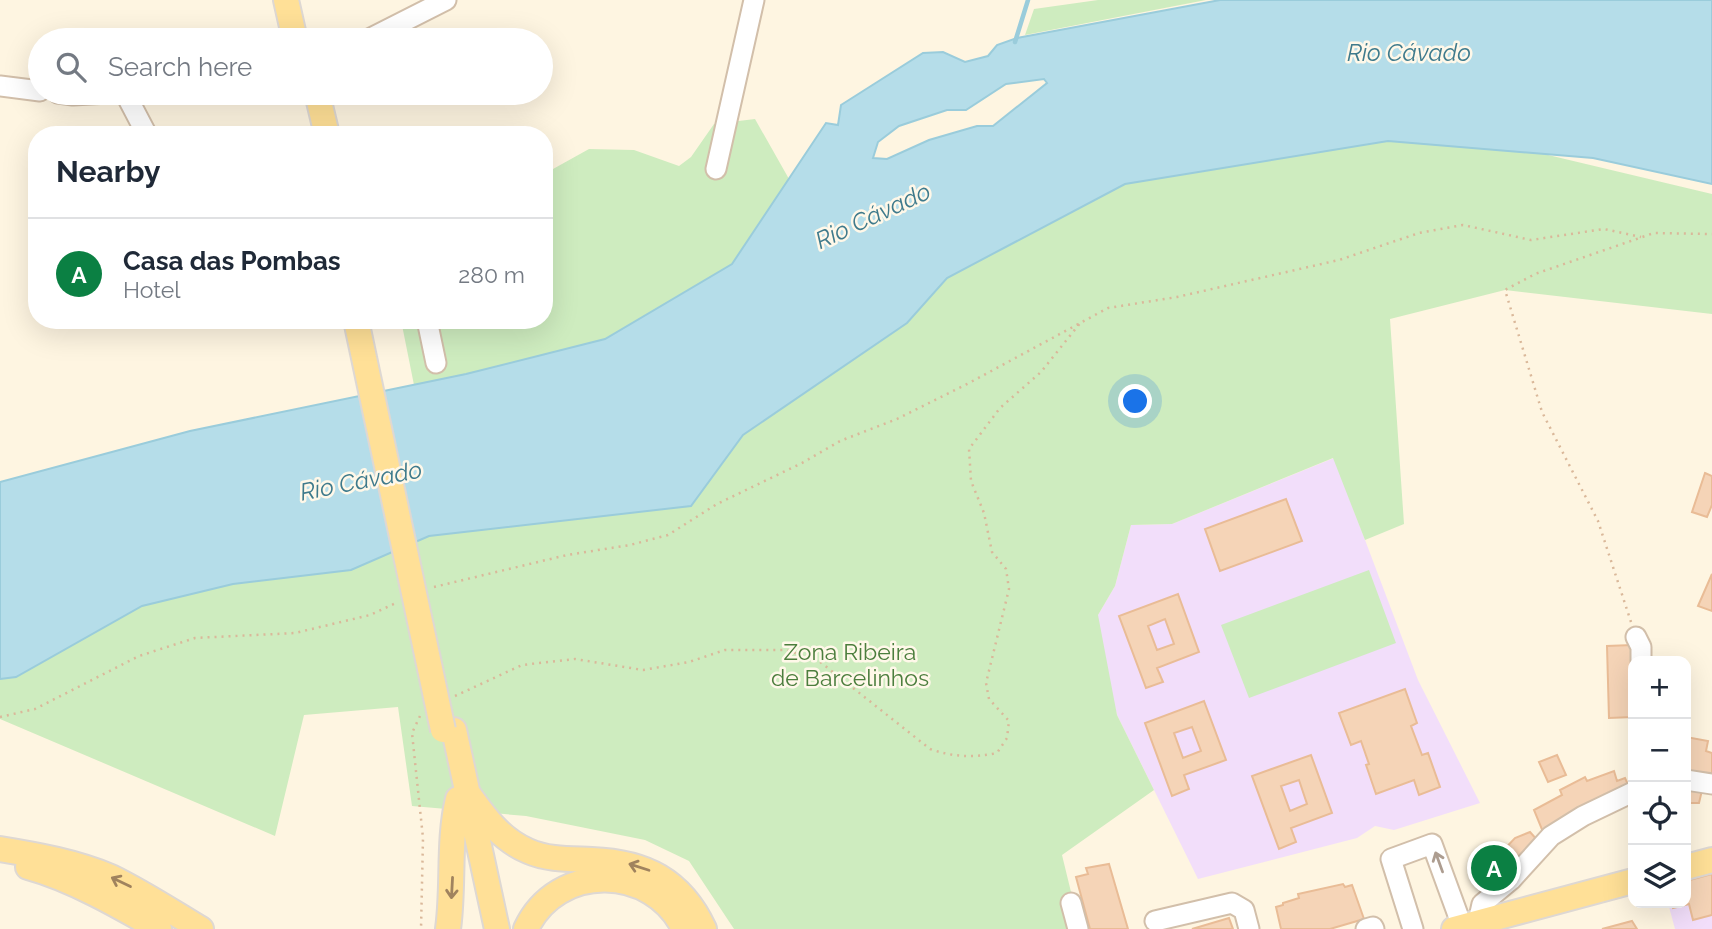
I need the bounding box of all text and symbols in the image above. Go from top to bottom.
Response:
search box [28,28,553,105]
water label: Rio Cávado [1347,38,1471,67]
icon: search [52,48,90,86]
text: Search here [108,52,252,82]
text: Nearby [56,154,160,189]
water label: Rio Cávado [811,176,935,255]
text: Casa das Pombas [123,246,341,276]
text: A [71,261,87,288]
text: 280 m [458,261,525,288]
text: Hotel [123,276,181,303]
your location [1118,384,1152,418]
water label: Rio Cávado [297,454,424,507]
park label: Zona Ribeira de Barcelinhos [771,638,929,691]
map controls [1628,656,1691,908]
button: + [1628,656,1691,719]
button: − [1628,719,1691,782]
button: locate [1628,782,1691,845]
pin: A [1471,842,1517,894]
button: layers [1628,845,1691,908]
one-way arrow [1431,852,1444,874]
one-way arrow [628,860,650,872]
one-way arrow [111,875,132,888]
one-way arrow [445,877,458,900]

